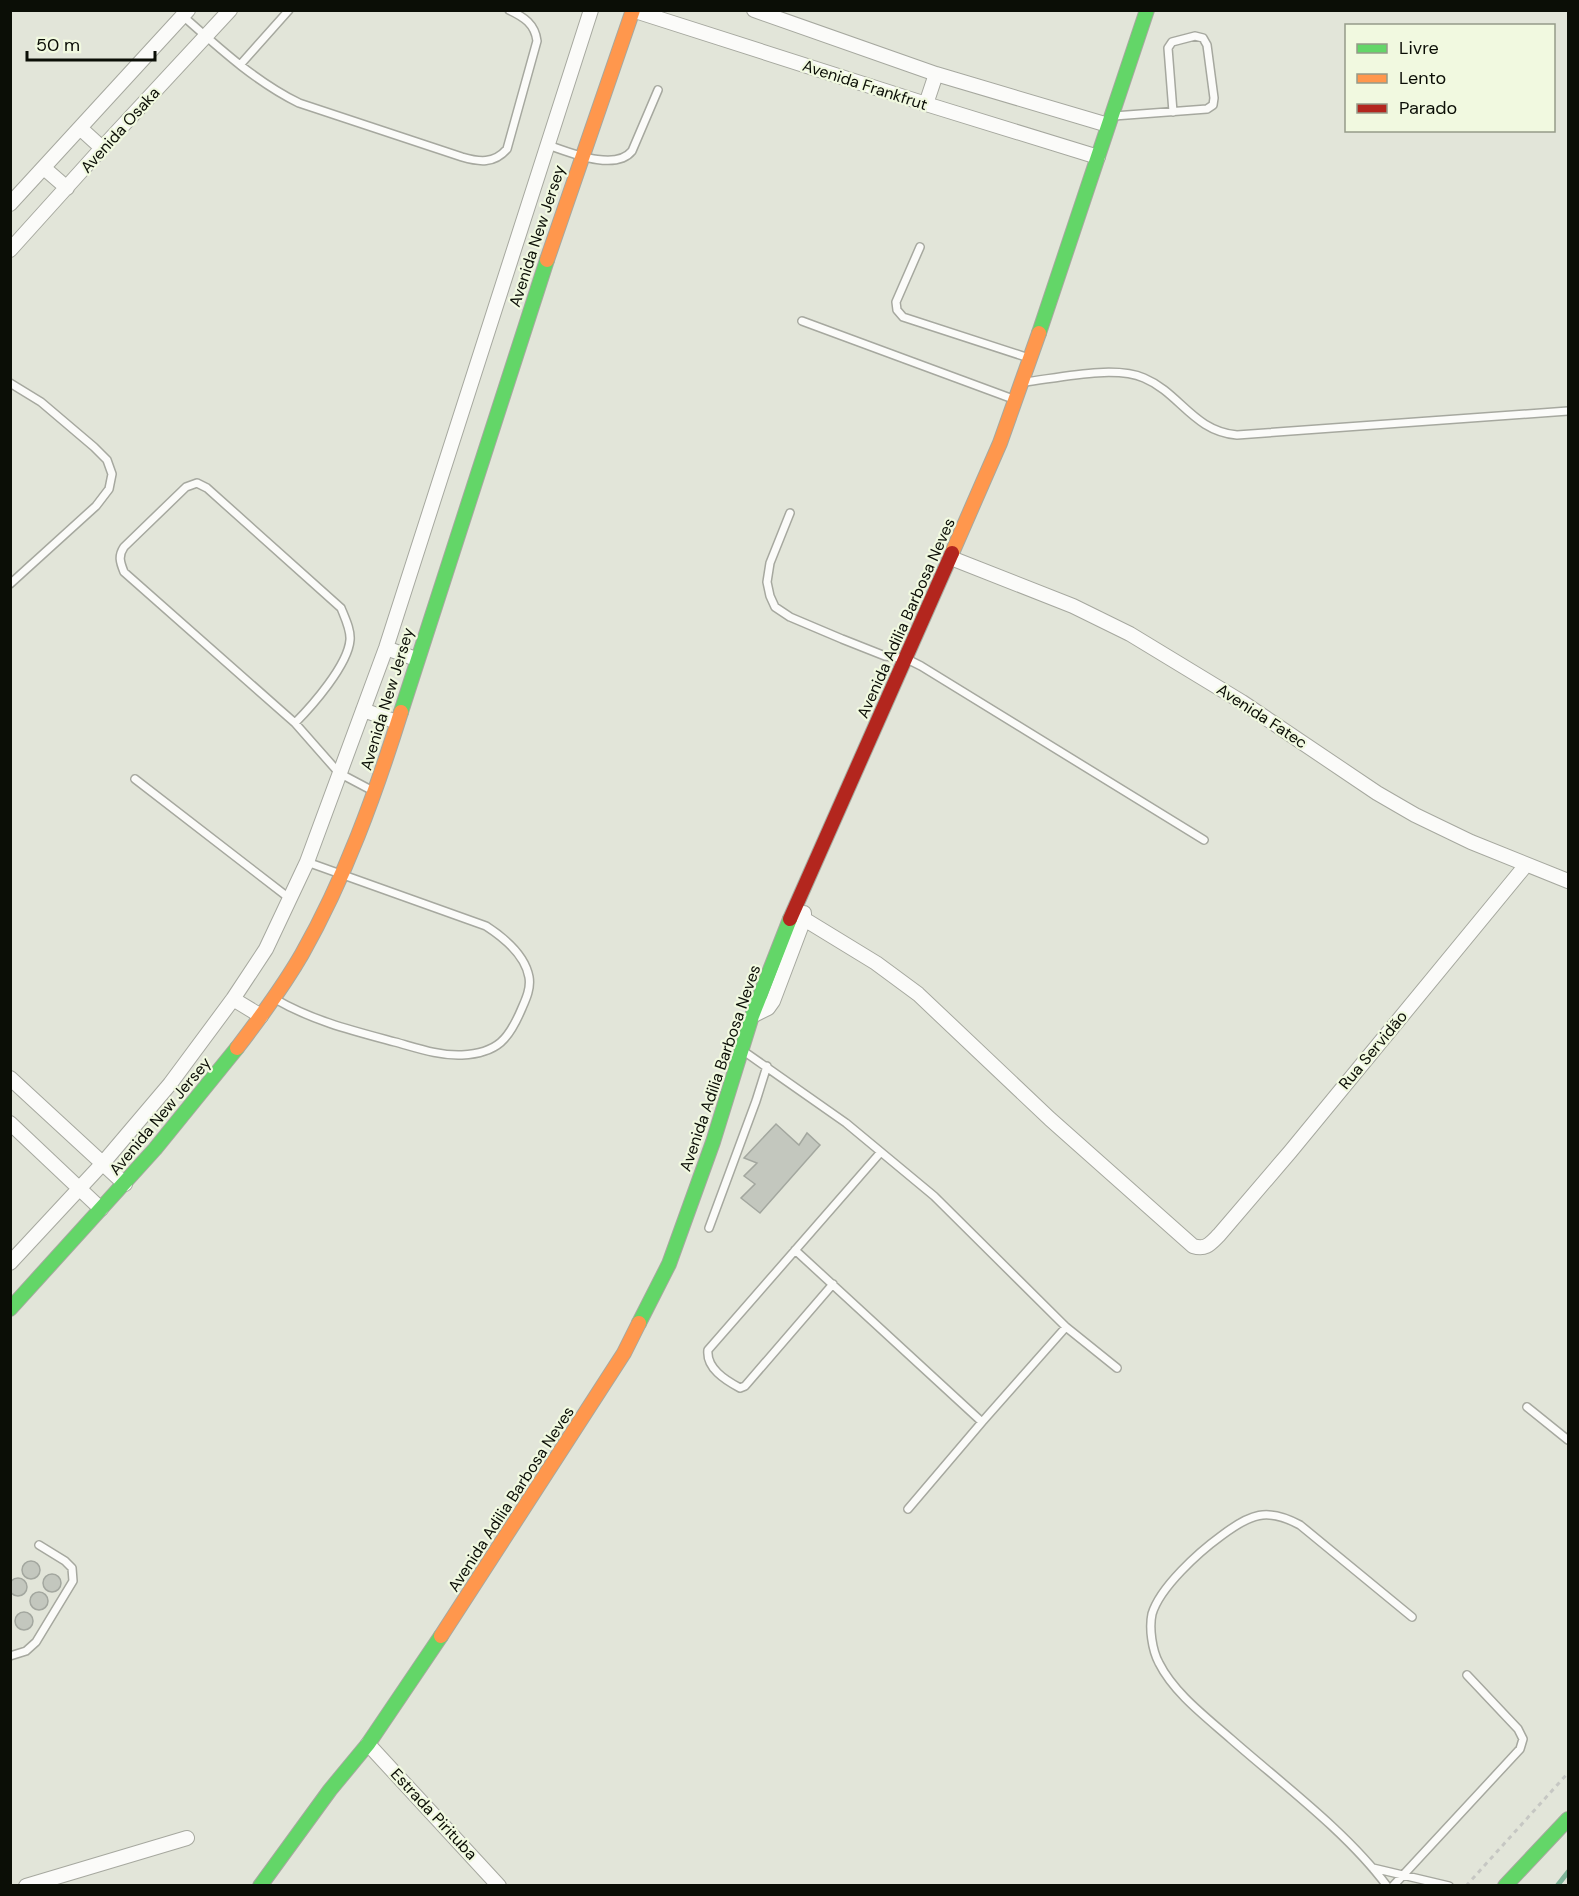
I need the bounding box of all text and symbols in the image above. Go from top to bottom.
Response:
scale bar [27,24,154,62]
legend [1345,24,1555,132]
text: 50 m [36,33,80,57]
text: Livre [1399,36,1439,60]
street label: Avenida Frankfrut [800,55,930,115]
text: Lento [1399,66,1446,90]
street label: Avenida Osaka [76,83,164,177]
text: Parado [1399,96,1457,120]
street label: Avenida New Jersey [504,162,570,310]
street label: Avenida Adilia Barbosa Neves [852,515,960,721]
street label: Avenida New Jersey [355,625,419,773]
street label: Avenida Fatec [1213,679,1311,753]
street label: Avenida Adilia Barbosa Neves [675,962,765,1174]
street label: Rua Servidão [1334,1006,1412,1094]
street label: Avenida New Jersey [104,1053,216,1179]
street label: Avenida Adilia Barbosa Neves [443,1402,579,1596]
street label: Estrada Pirituba [386,1764,482,1864]

